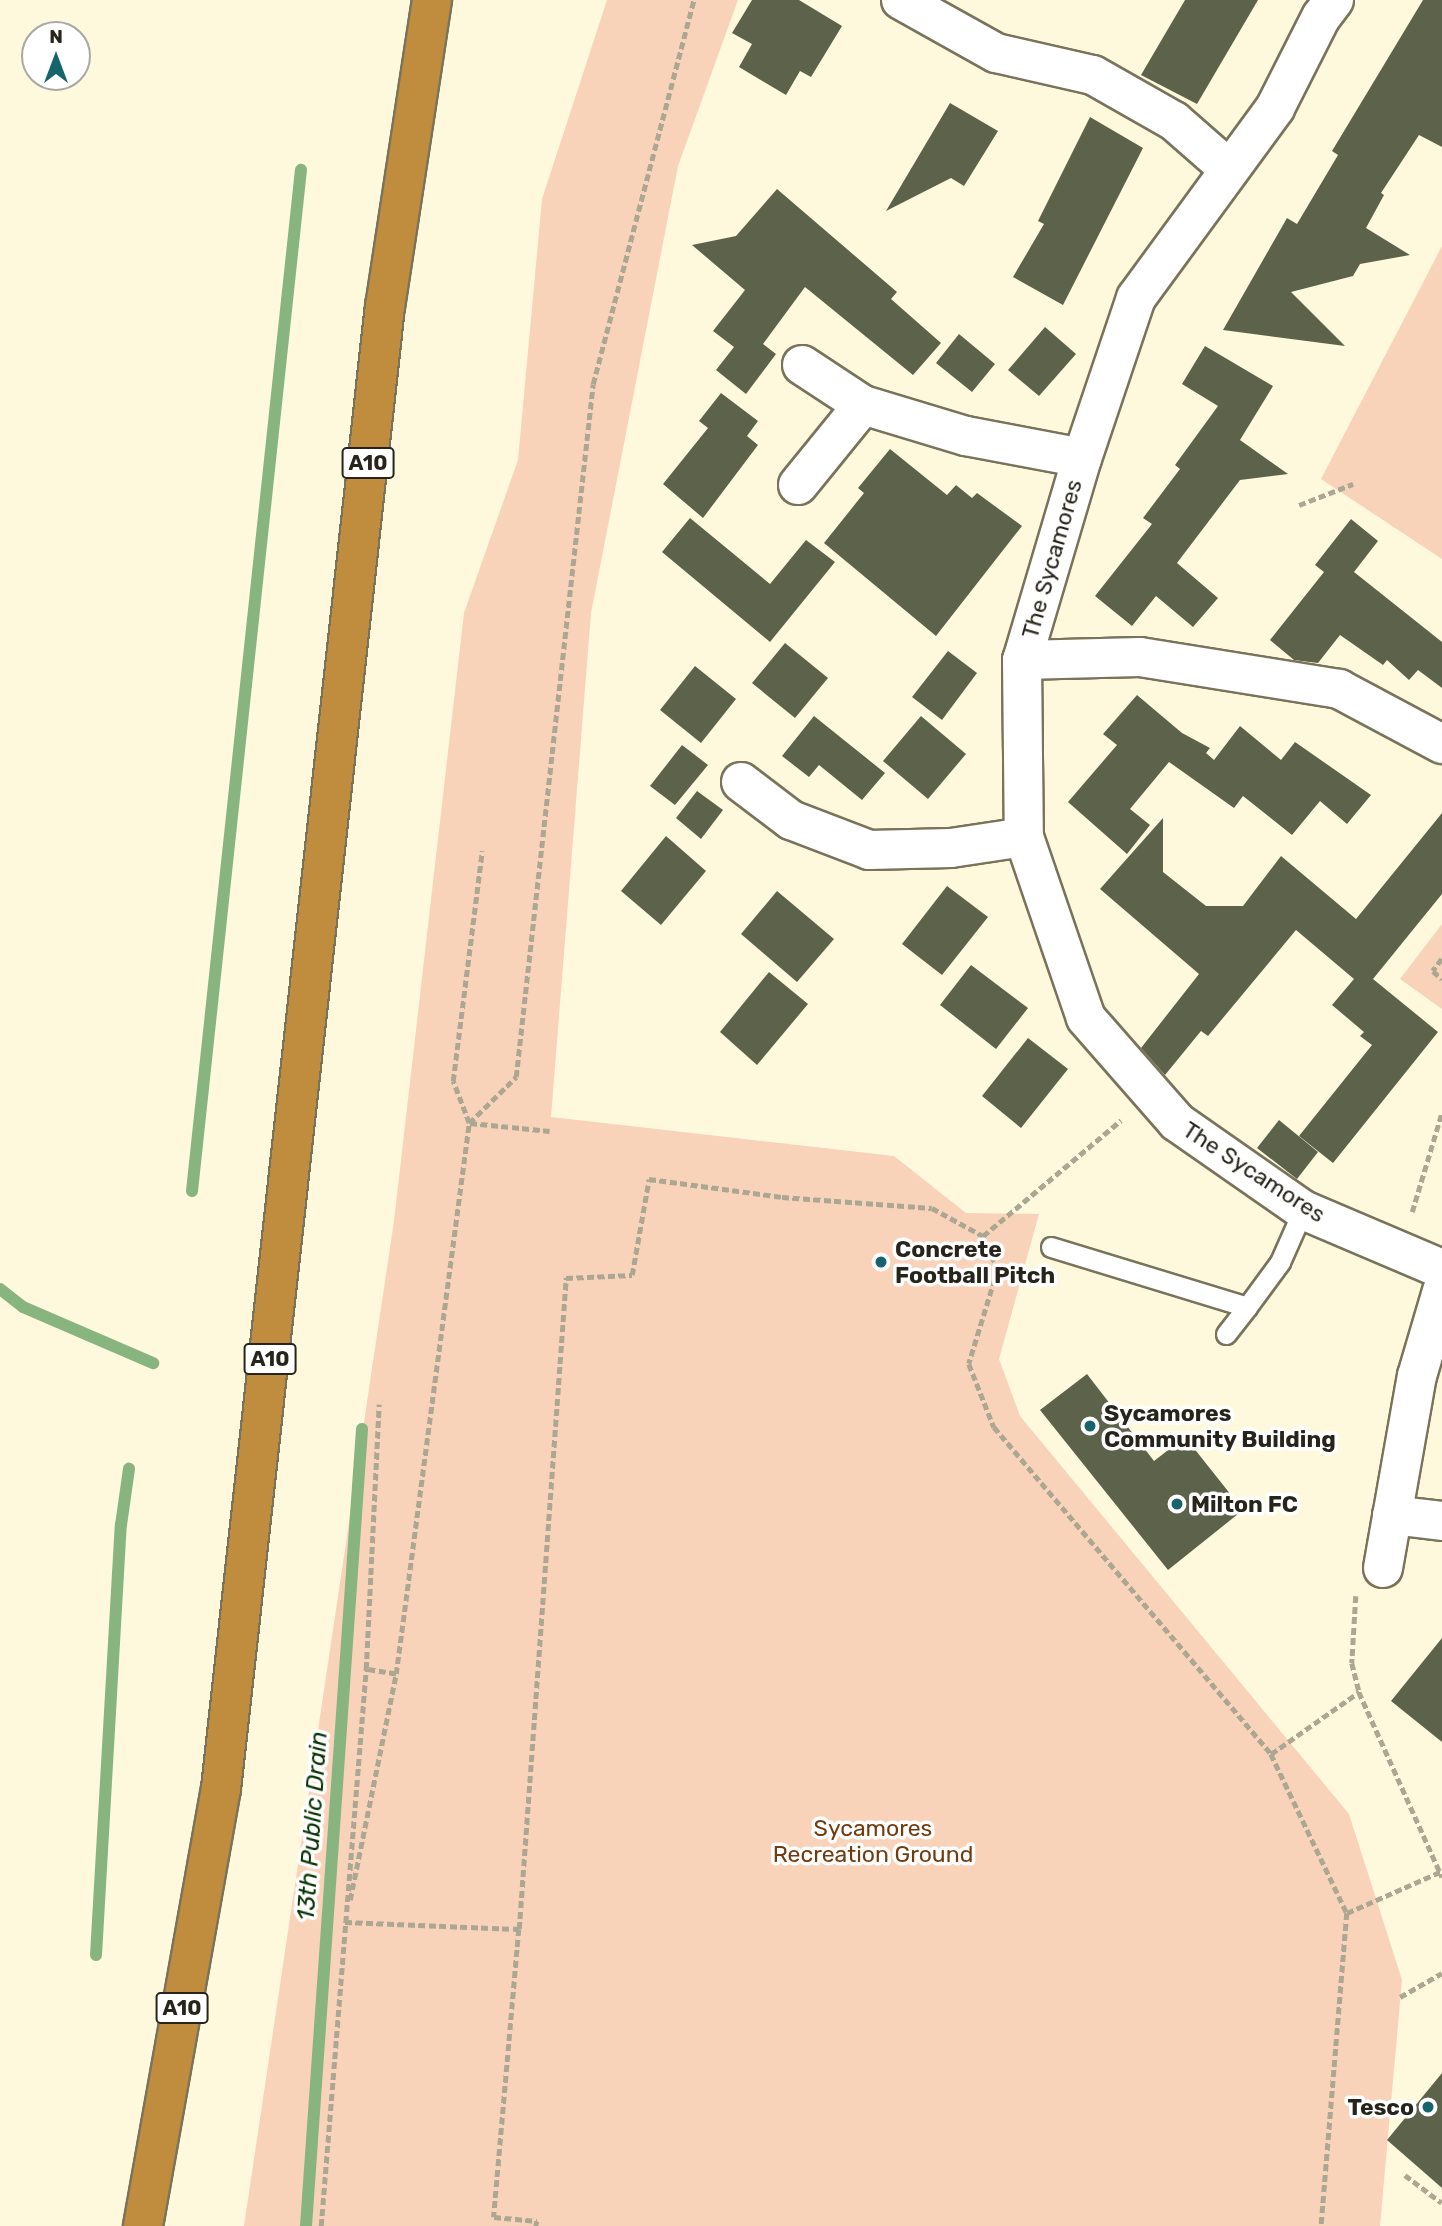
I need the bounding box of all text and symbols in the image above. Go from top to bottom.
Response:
north arrow [21,21,91,91]
text: N [49,25,63,48]
road number: A10 [340,446,396,480]
street label: The Sycamores [1016,476,1088,642]
street label: The Sycamores [1178,1116,1330,1228]
place label: Concrete Football Pitch [895,1235,1055,1289]
marker: Concrete Football Pitch [873,1254,889,1270]
road number: A10 [242,1342,298,1376]
place label: Sycamores Community Building [1104,1399,1336,1453]
marker: Sycamores Community Building [1082,1418,1098,1434]
place label: Milton FC [1191,1490,1298,1518]
marker: Milton FC [1169,1496,1185,1512]
water label: 13th Public Drain [292,1730,334,1922]
park label: Sycamores Recreation Ground [773,1814,973,1868]
road number: A10 [154,1990,210,2025]
place label: Tesco [1348,2093,1414,2121]
marker: Tesco [1420,2099,1436,2115]

